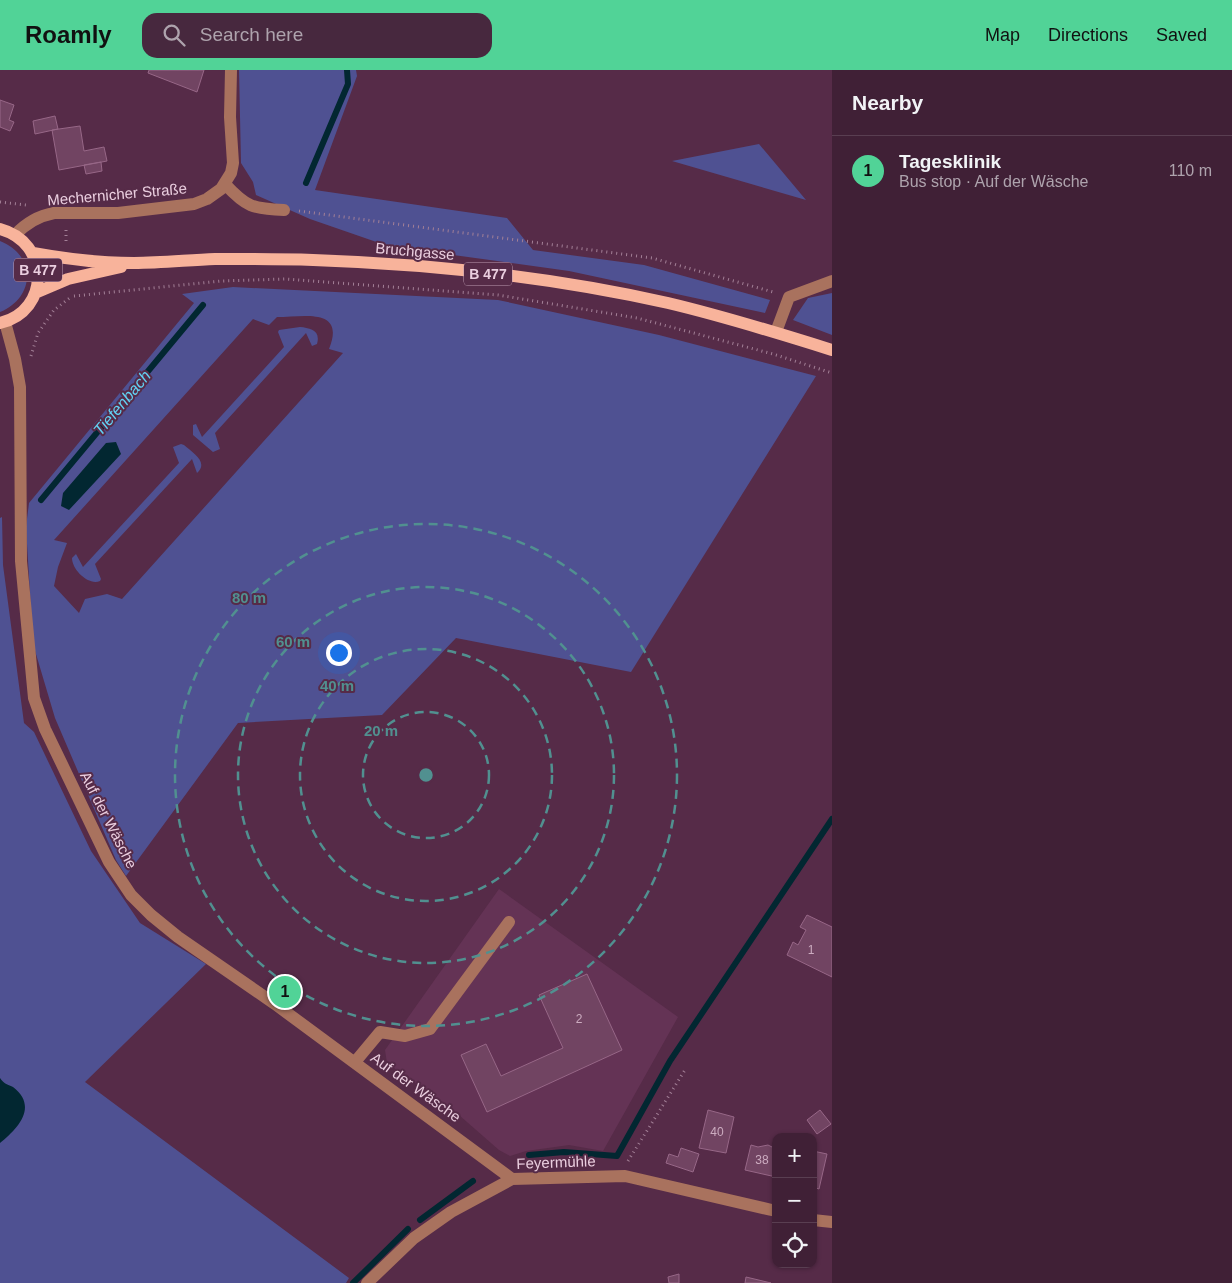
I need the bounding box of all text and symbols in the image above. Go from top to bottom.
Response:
search box [142,13,492,58]
text: Roamly [25,21,112,48]
icon: search [160,21,188,49]
text: Search here [200,24,303,45]
text: Map [985,25,1020,45]
text: Directions [1048,25,1128,45]
text: Saved [1156,25,1207,45]
text: Nearby [852,91,923,114]
text: Tagesklinik [899,151,1001,172]
text: 1 [864,162,872,179]
text: 110 m [1169,162,1212,179]
text: Bus stop · Auf der Wäsche [899,173,1088,190]
street label: Mechernicher Straße [46,179,188,209]
street label: Bruchgasse [375,239,455,263]
road number: B 477 [14,258,62,282]
road number: B 477 [464,262,512,285]
water label: Tiefenbach [90,367,154,439]
text: 80 m [232,589,266,606]
text: 60 m [276,633,310,650]
your location [326,640,352,666]
text: 40 m [320,677,354,694]
text: 20 m [364,722,398,739]
centre of rings [417,766,435,784]
street label: Auf der Wäsche [77,769,141,871]
house number: 1 [808,943,815,957]
pin: 1 [269,973,301,1011]
house number: 2 [576,1012,583,1026]
street label: Auf der Wäsche [368,1049,464,1125]
house number: 40 [710,1125,724,1139]
map controls [772,1133,817,1268]
button: + [772,1133,817,1178]
street label: Feyermühle [516,1152,596,1172]
house number: 38 [755,1153,769,1167]
button: − [772,1178,817,1223]
button: locate [772,1223,817,1268]

